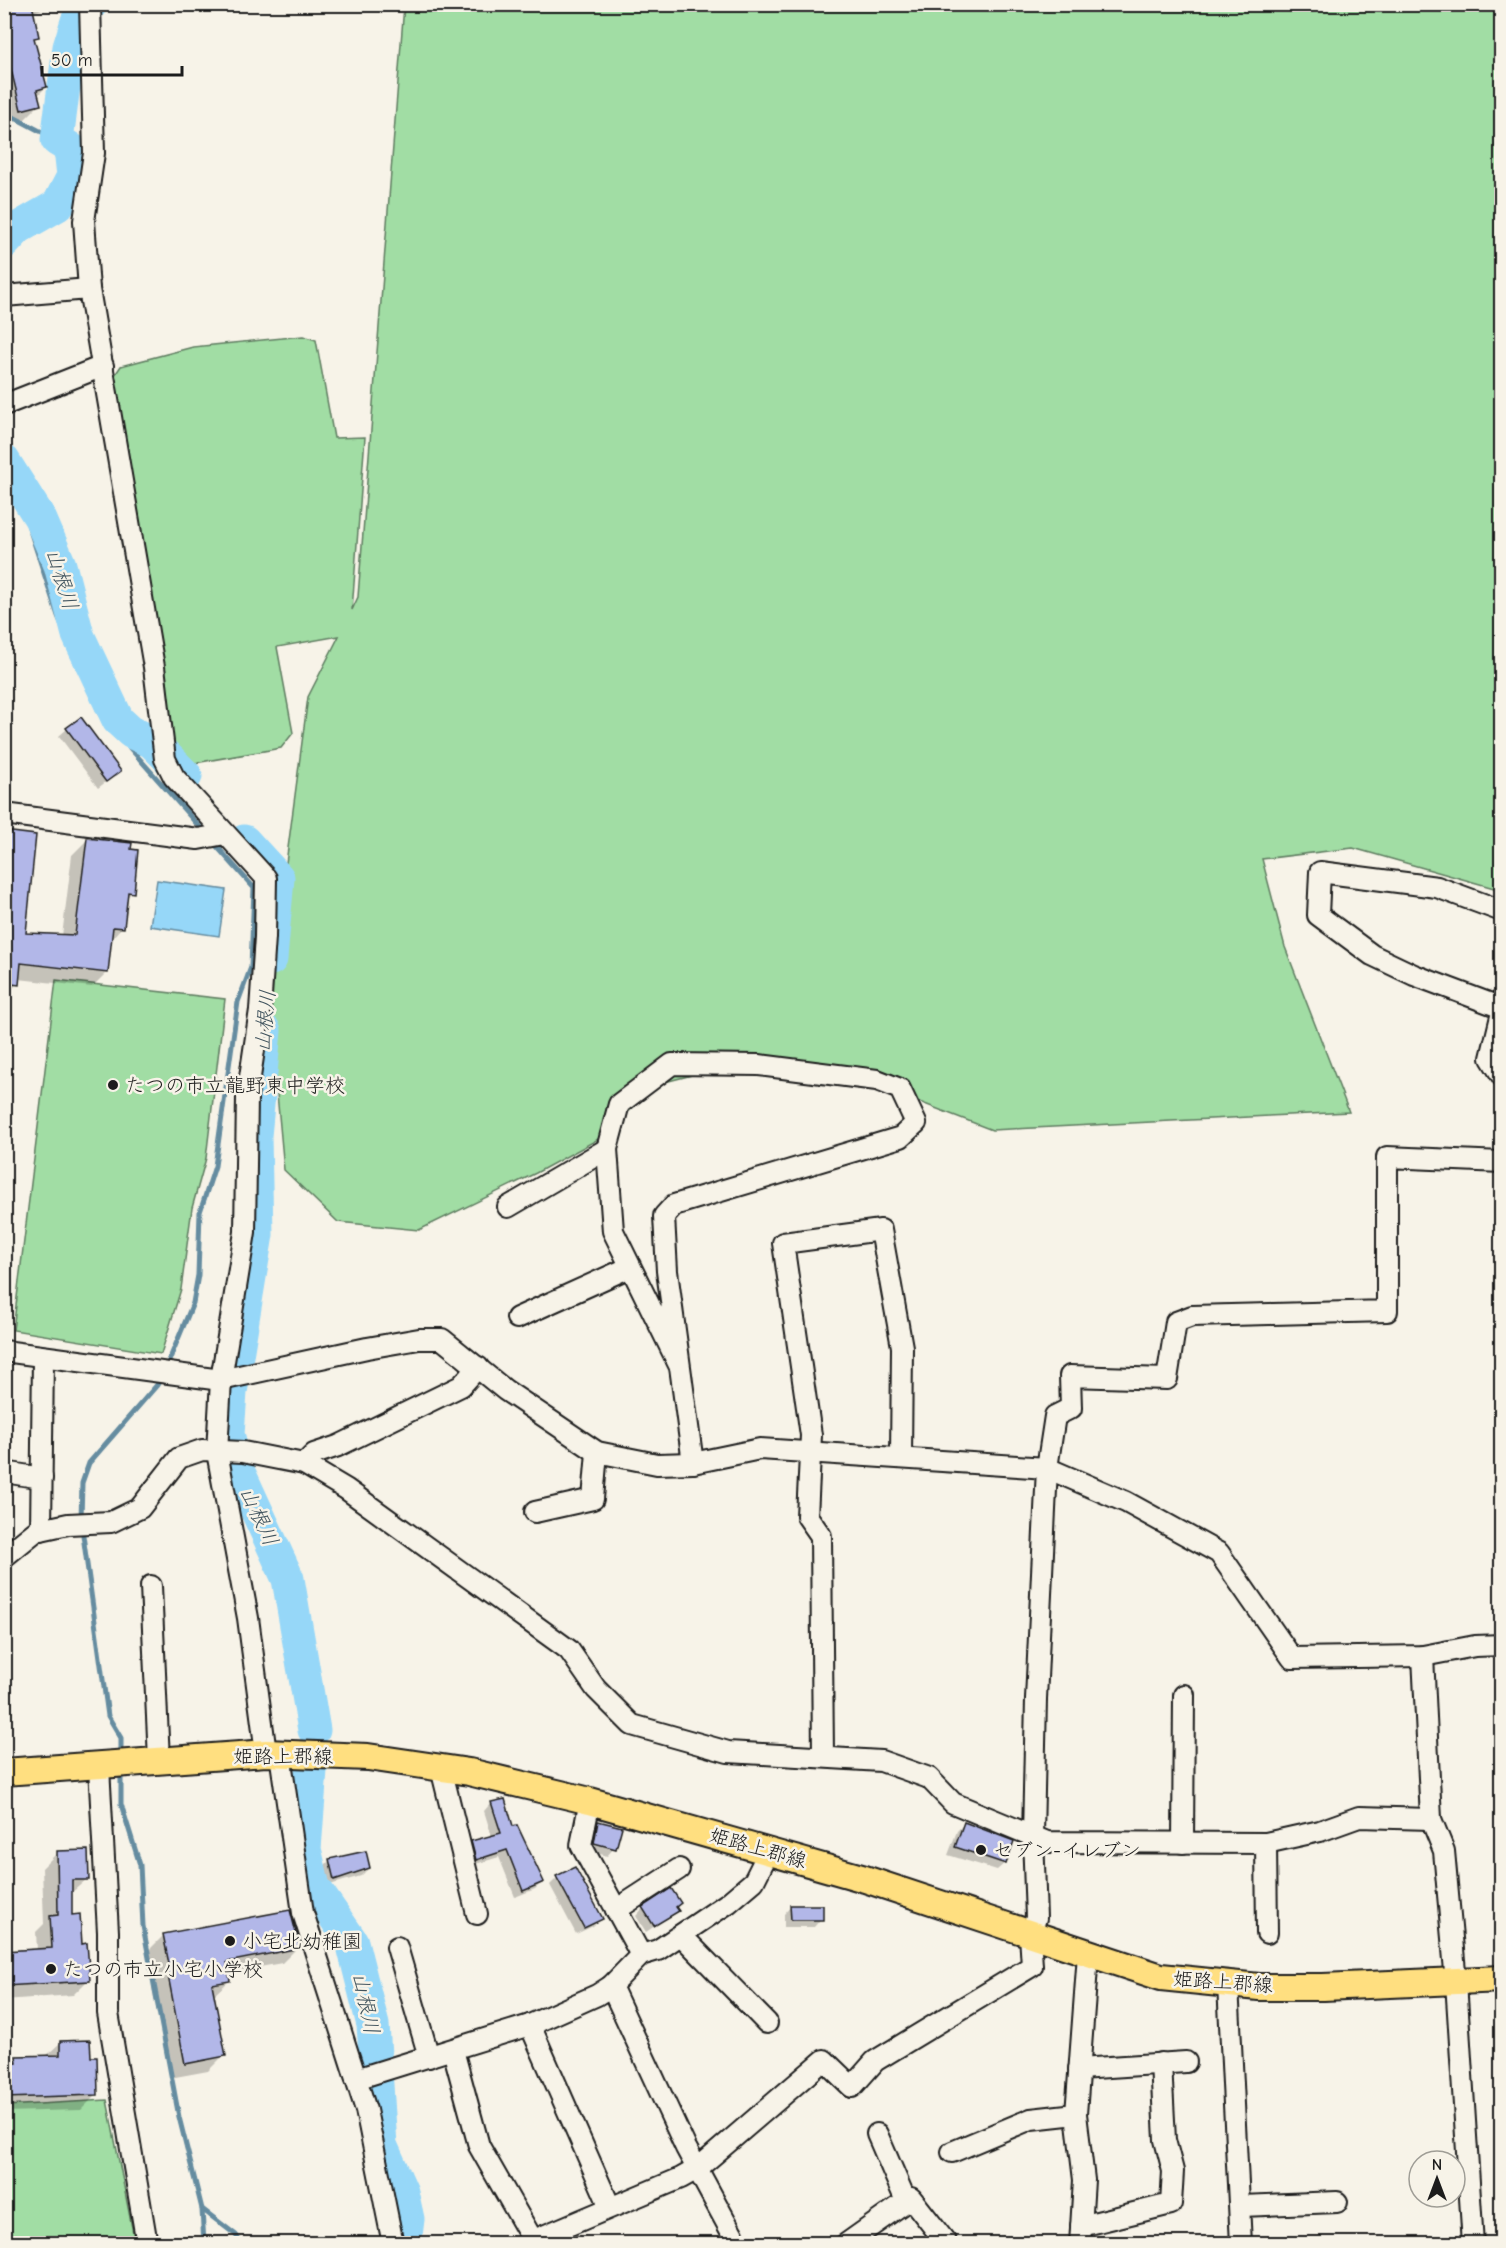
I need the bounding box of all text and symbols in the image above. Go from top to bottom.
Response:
scale bar [42,39,182,77]
text: 50 m [51,50,93,71]
water label: 山根川 [41,545,83,613]
water label: 山根川 [250,989,280,1053]
place label: たつの市立龍野東中学校 [125,1074,345,1097]
marker: たつの市立龍野東中学校 [106,1078,120,1092]
water label: 山根川 [235,1482,283,1550]
street label: 姫路上郡線 [233,1745,333,1768]
street label: 姫路上郡線 [707,1823,809,1873]
place label: セブン-イレブン [993,1839,1141,1862]
marker: セブン-イレブン [974,1843,988,1857]
place label: 小宅北幼稚園 [242,1930,362,1953]
marker: 小宅北幼稚園 [223,1934,237,1948]
place label: たつの市立小宅小学校 [63,1958,263,1981]
marker: たつの市立小宅小学校 [44,1962,58,1976]
street label: 姫路上郡線 [1172,1967,1274,1997]
water label: 山根川 [348,1970,384,2036]
north arrow [1407,2149,1467,2209]
text: N [1432,2156,1442,2174]

